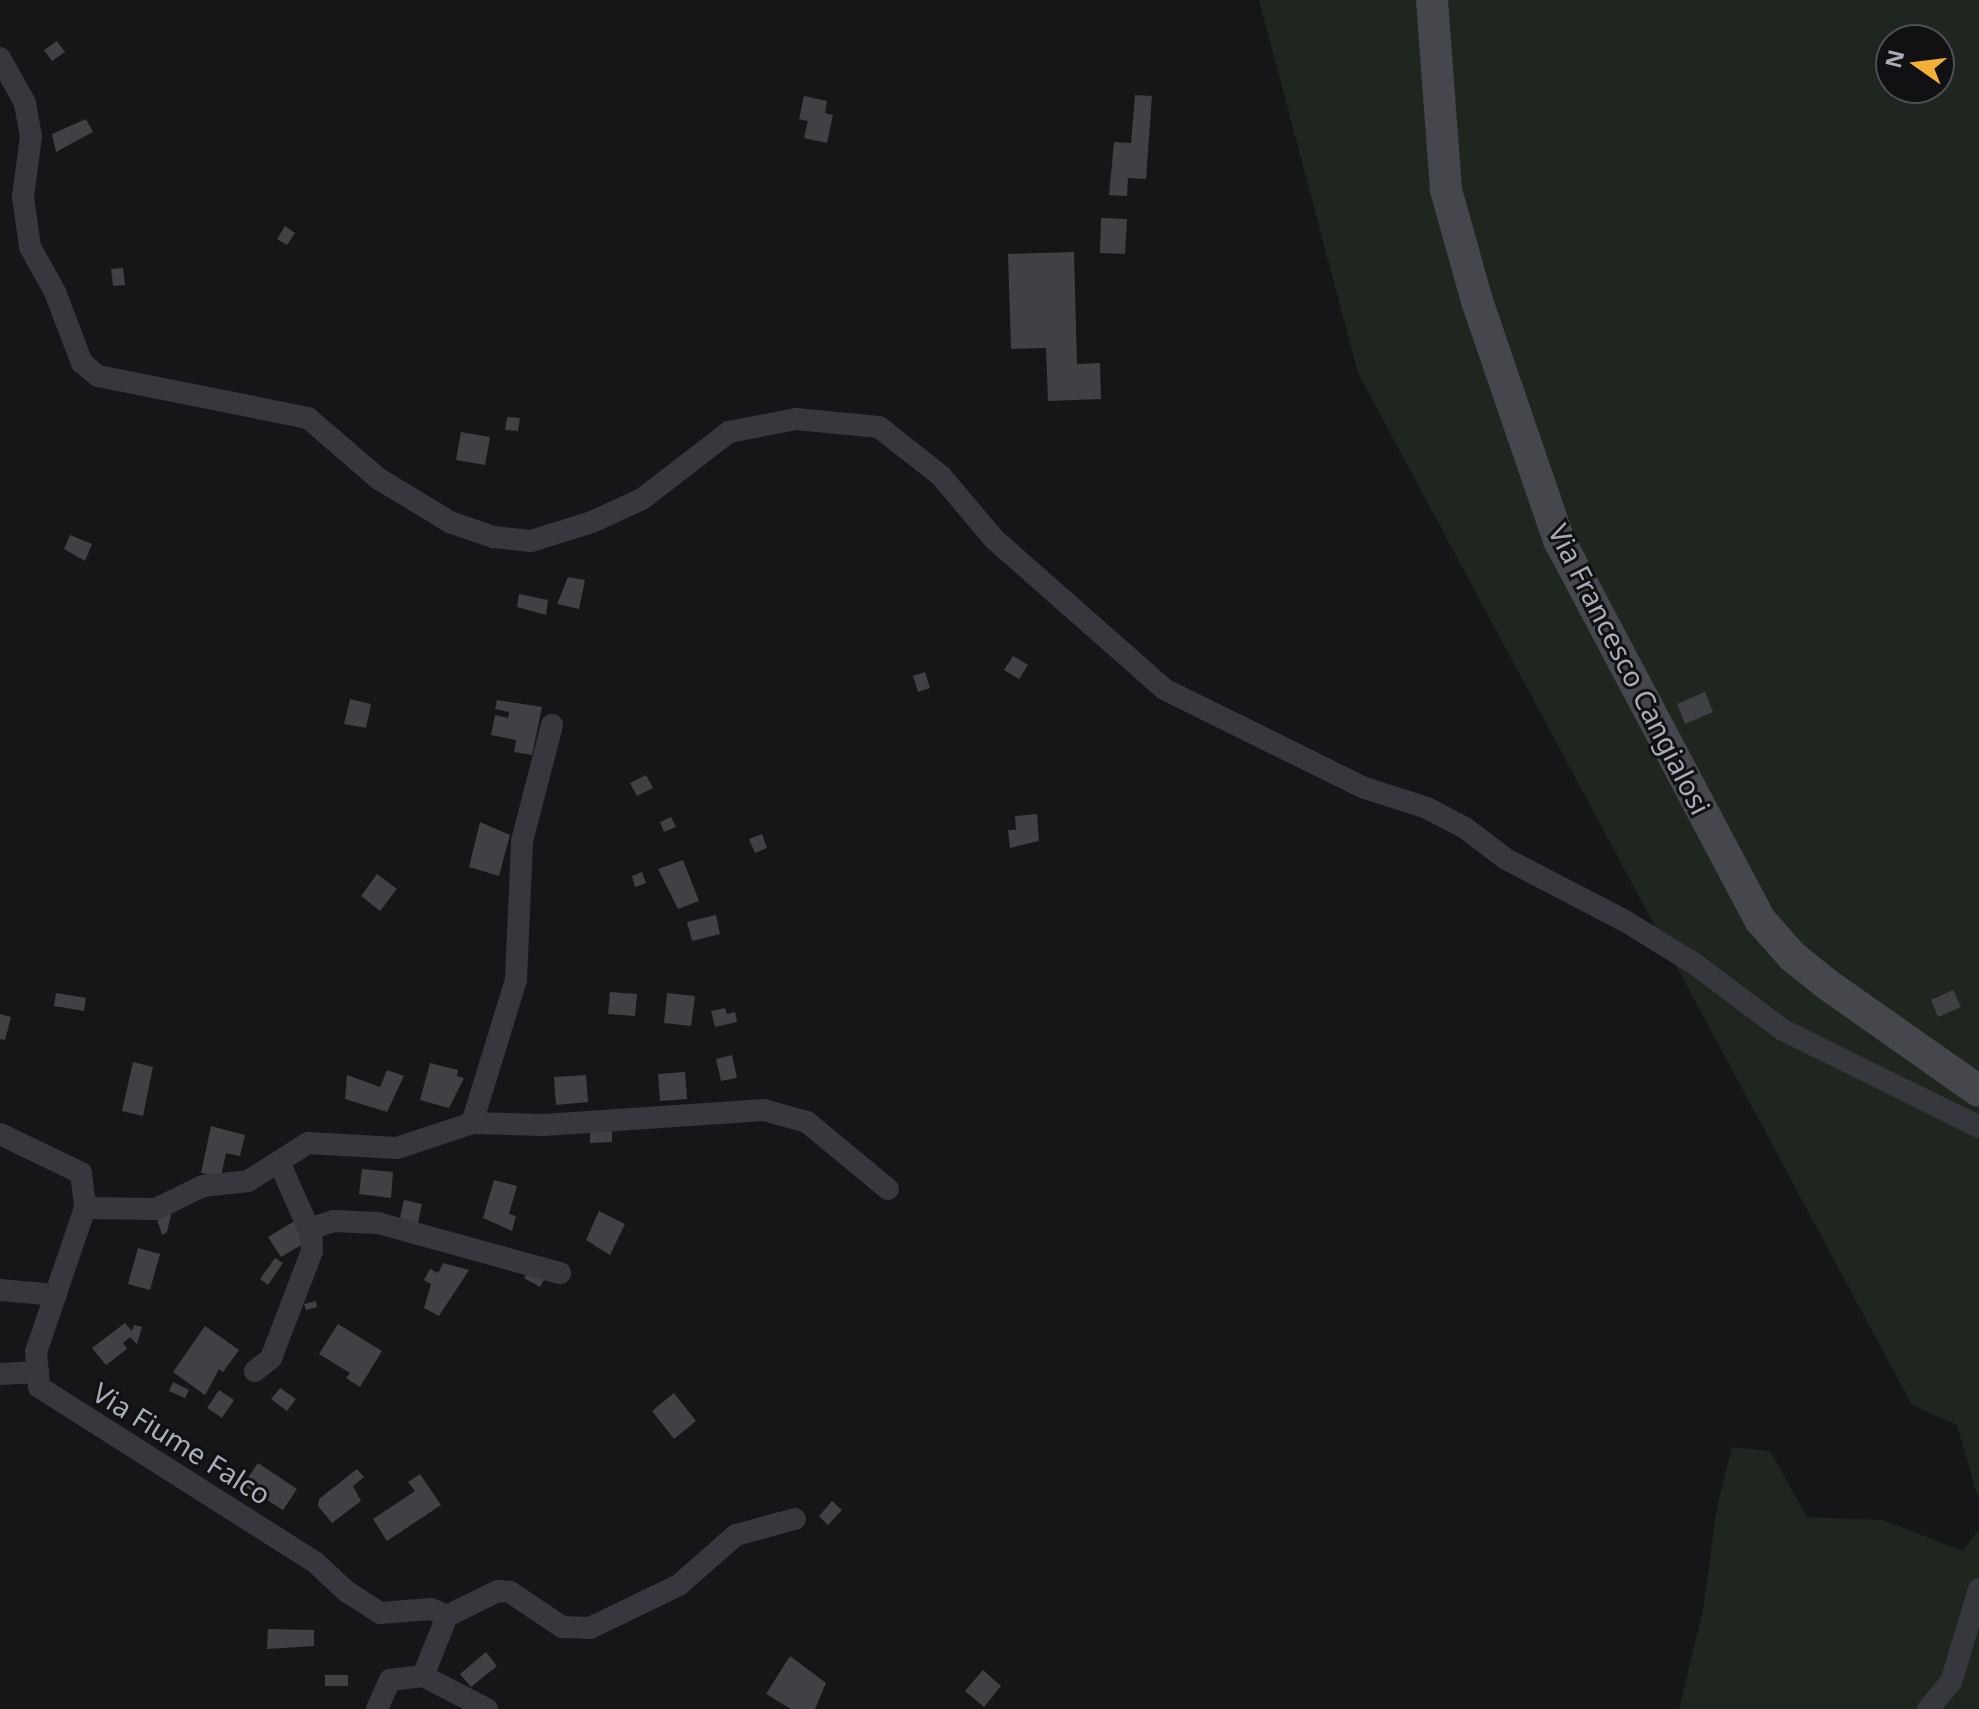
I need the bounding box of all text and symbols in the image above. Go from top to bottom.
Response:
north arrow [1875,24,1955,104]
text: N [1877,46,1910,71]
street label: Via Francesco Cangialosi [1542,518,1718,820]
street label: Via Fiume Falco [87,1375,277,1511]

